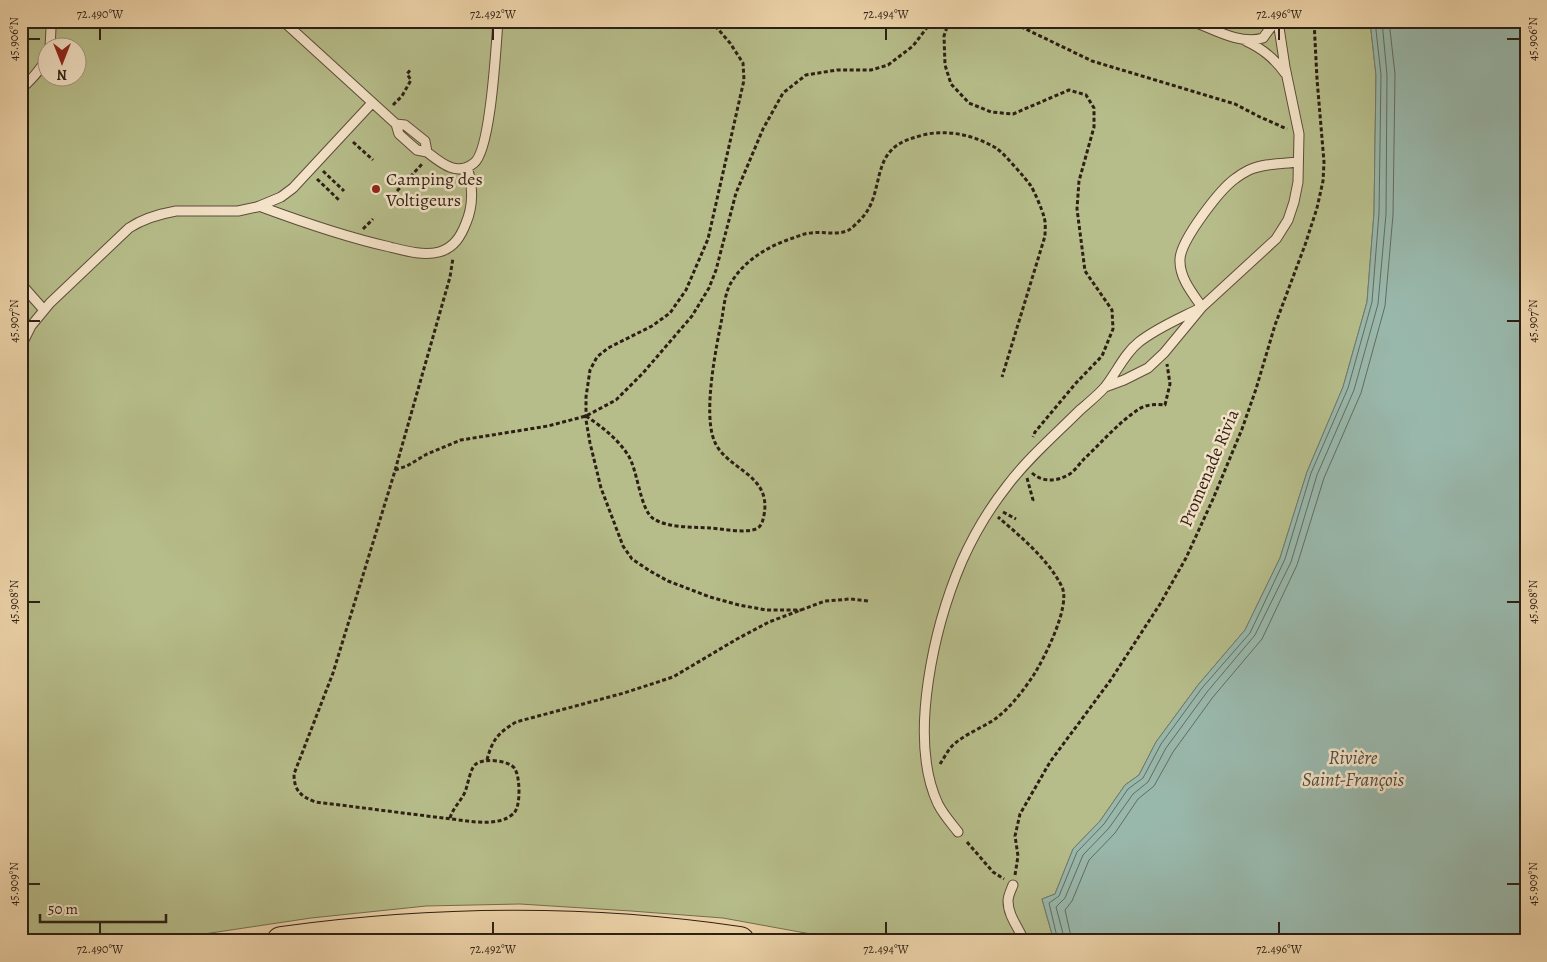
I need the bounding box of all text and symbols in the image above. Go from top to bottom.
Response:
text: 72.490°W [77,6,124,22]
text: 72.492°W [470,6,517,22]
text: 72.494°W [863,6,910,22]
text: 72.496°W [1256,6,1303,22]
text: 45.906°N [6,17,22,61]
text: 45.906°N [1525,17,1541,61]
north arrow [38,38,88,88]
text: N [57,65,67,84]
place label: Camping des Voltigeurs [385,167,483,212]
marker: Camping des Voltigeurs [370,183,382,195]
text: 45.907°N [6,299,22,343]
text: 45.907°N [1525,299,1541,343]
street label: Promenade Rivia [1173,405,1245,530]
text: 45.908°N [6,580,22,624]
text: 45.908°N [1525,580,1541,624]
water label: Rivière Saint-François [1302,745,1405,793]
text: 45.909°N [6,862,22,906]
text: 45.909°N [1525,862,1541,906]
scale bar [40,892,166,924]
text: 50 m [48,899,78,919]
text: 72.490°W [77,941,124,957]
text: 72.492°W [470,941,517,957]
text: 72.494°W [863,941,910,957]
text: 72.496°W [1256,941,1303,957]

